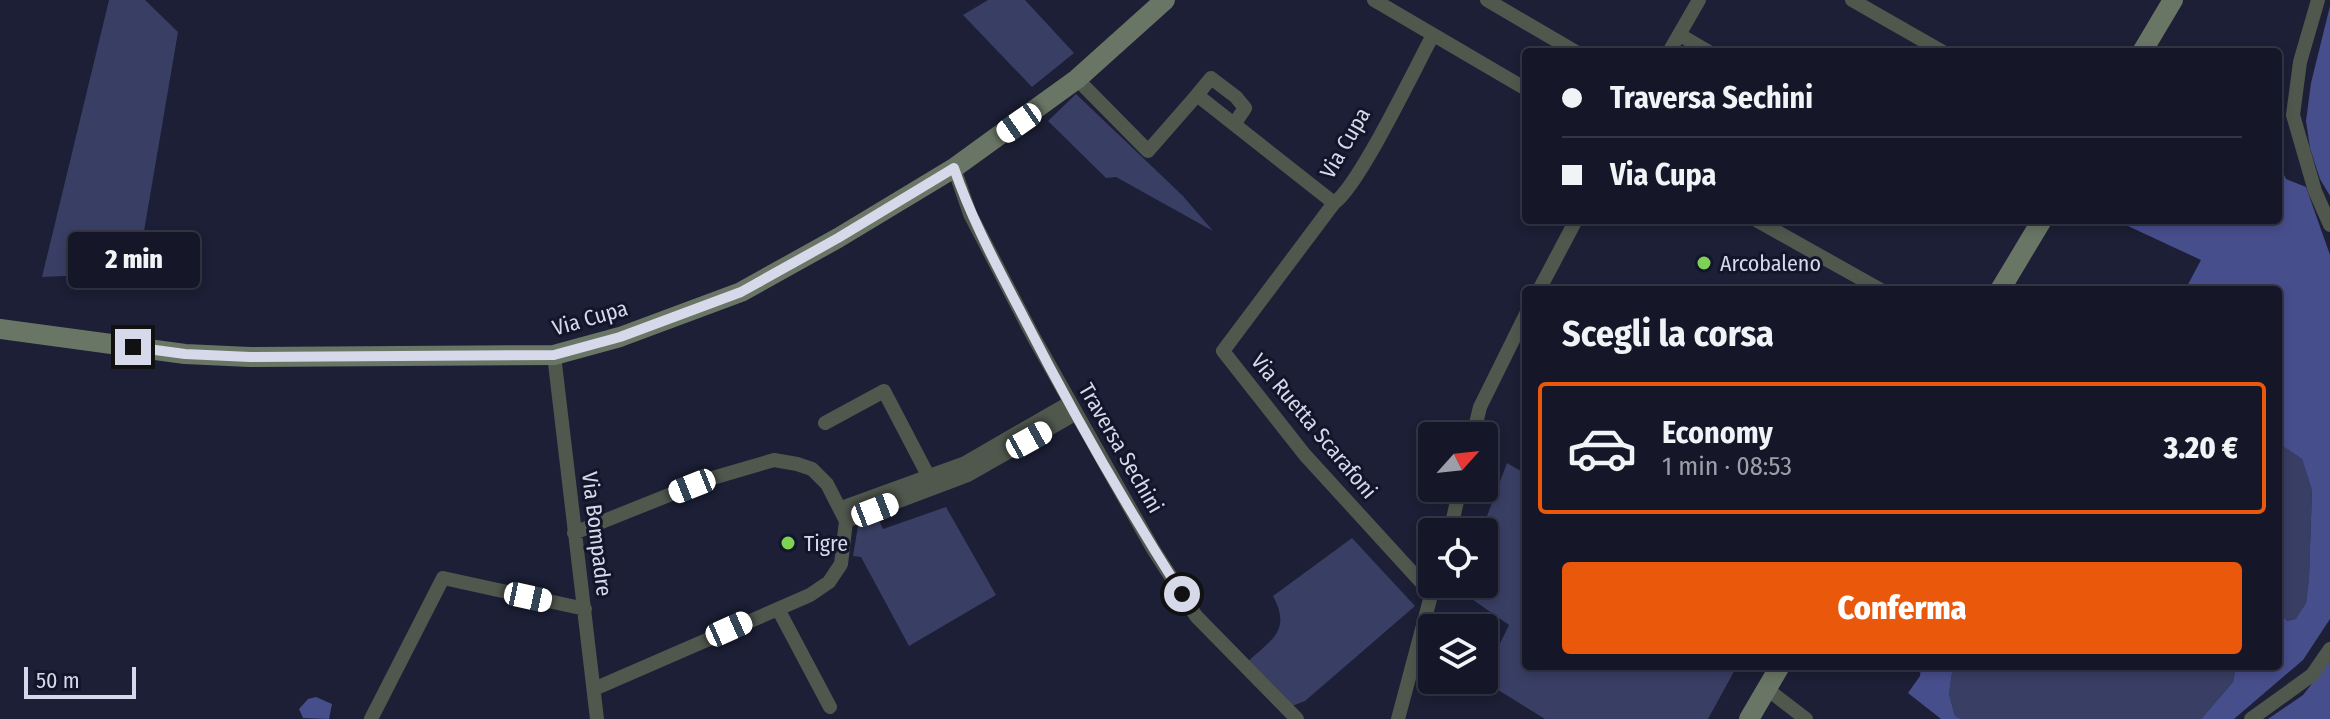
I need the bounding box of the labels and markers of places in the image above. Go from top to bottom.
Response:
place label: Arcobaleno [1720,250,1821,277]
marker: Arcobaleno [1695,254,1713,272]
place label: Tigre [804,530,848,557]
marker: Tigre [779,534,797,552]

